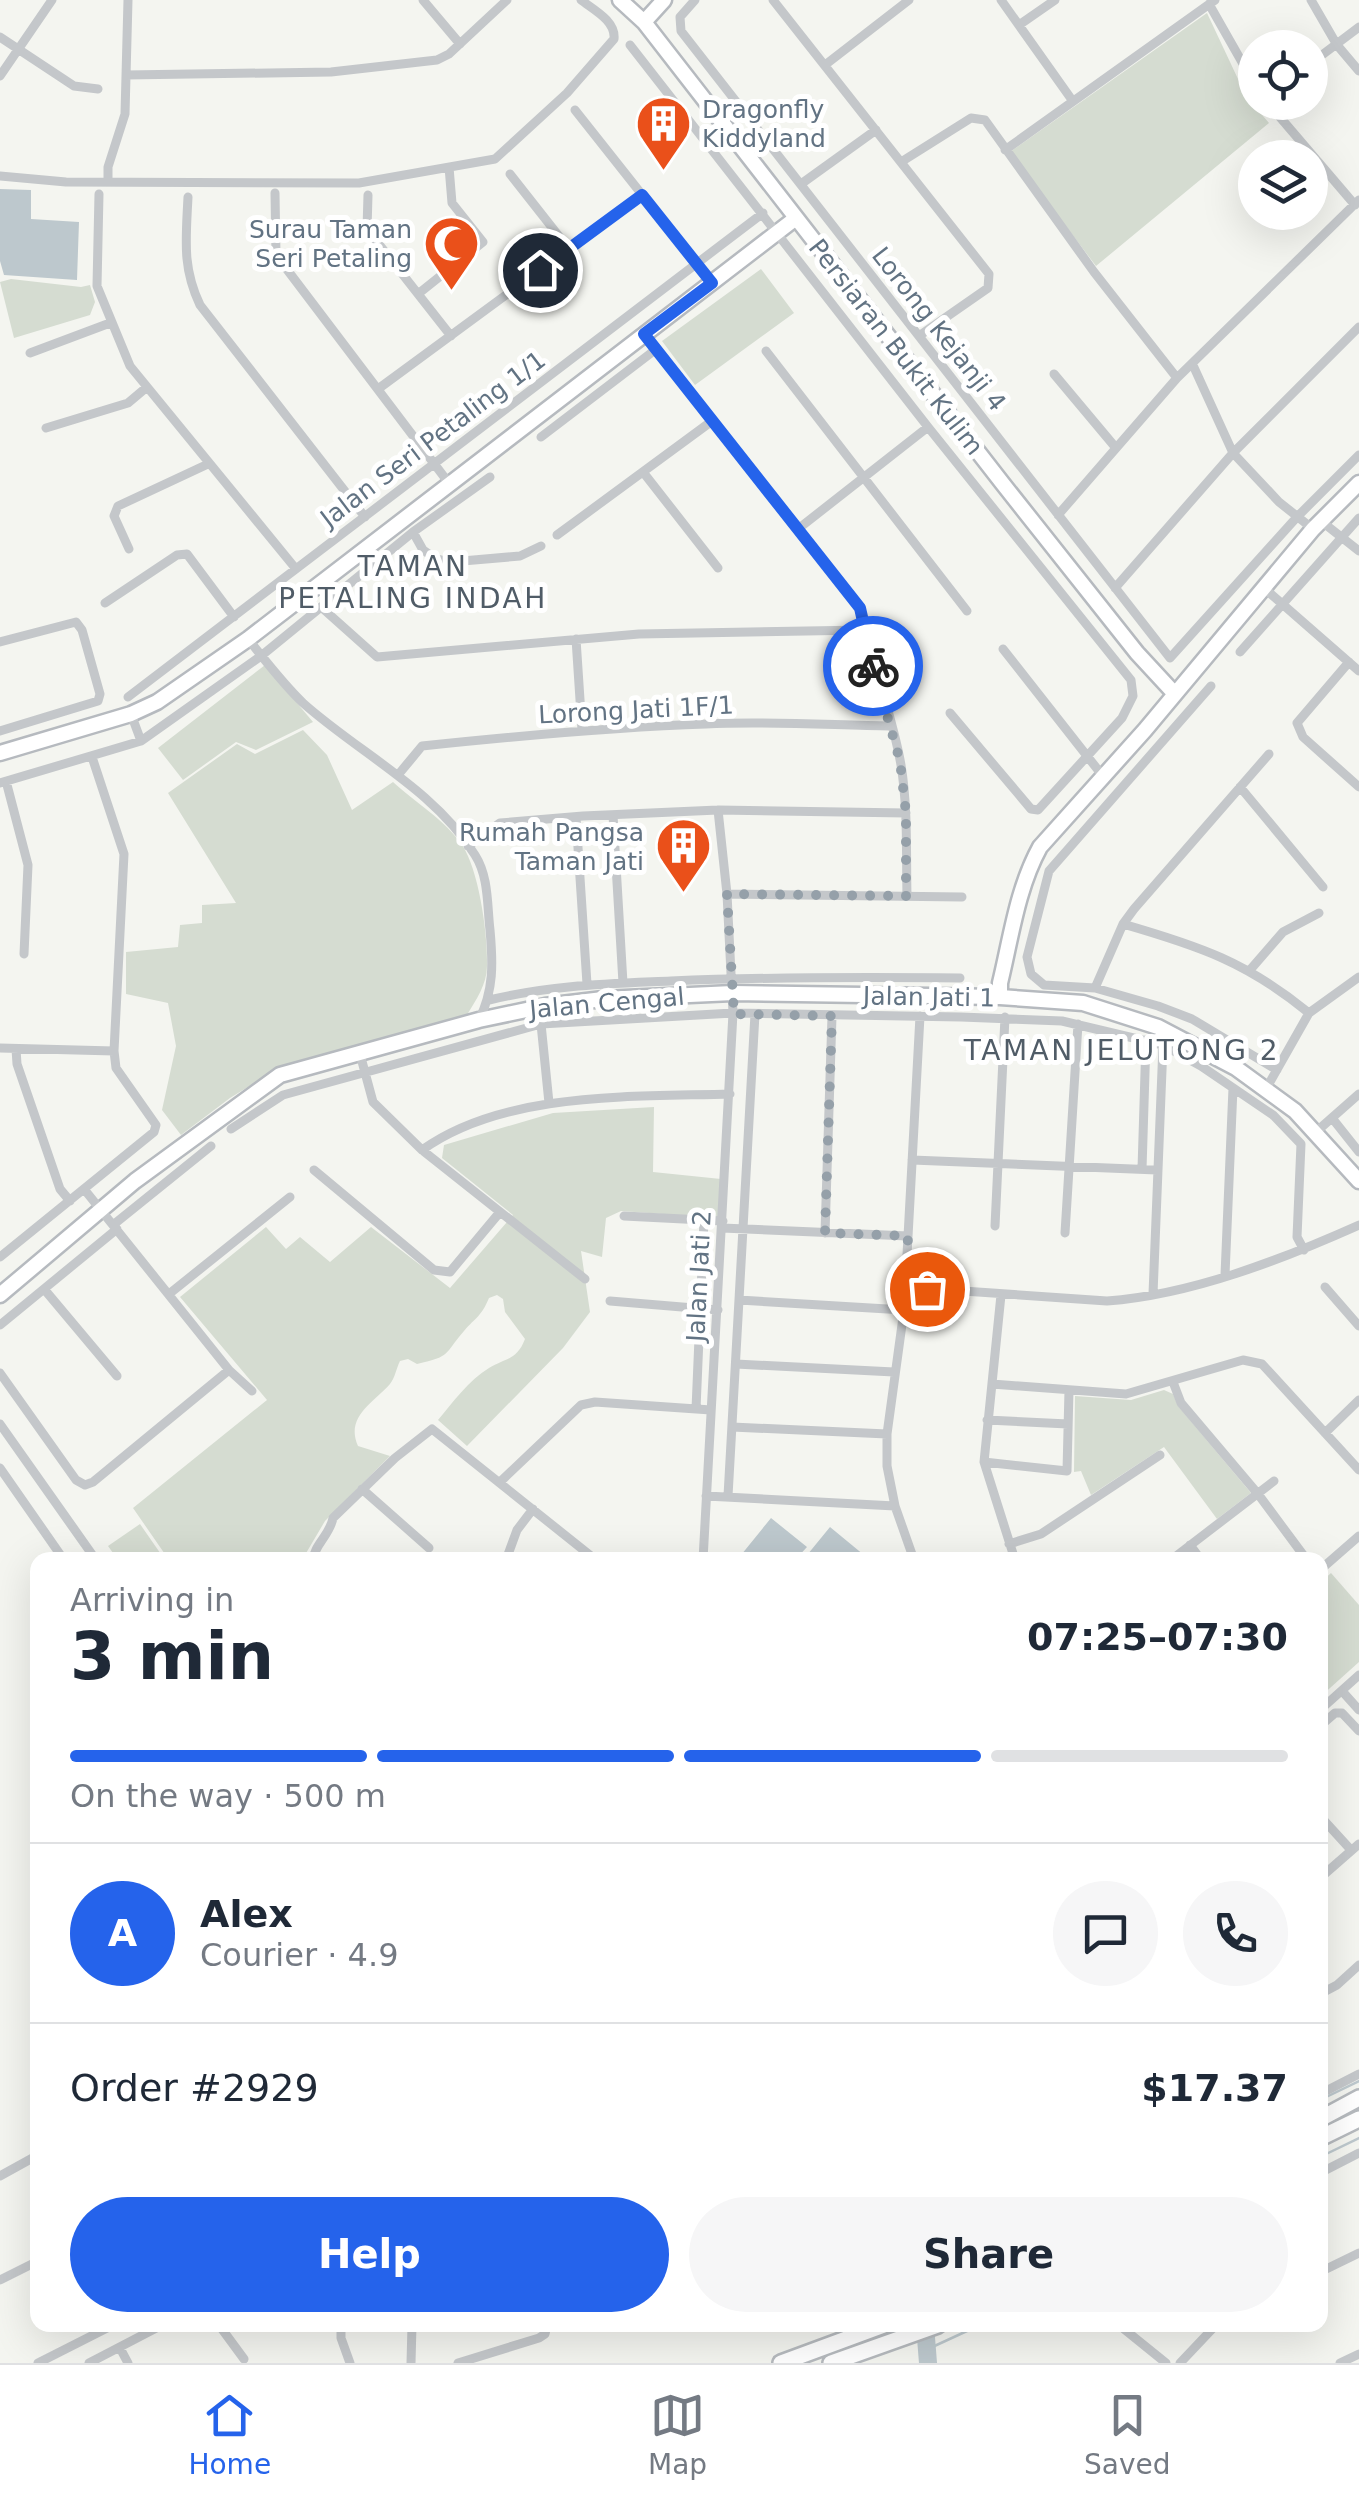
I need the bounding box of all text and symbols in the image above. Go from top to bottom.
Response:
map controls [1238,30,1328,230]
button: locate [1238,30,1328,120]
building icon: Dragonfly Kiddyland [633,93,693,172]
place label: Dragonfly Kiddyland [702,95,826,153]
button: layers [1238,140,1328,230]
mosque icon: Surau Taman Seri Petaling [421,213,481,292]
place label: Surau Taman Seri Petaling [249,215,412,273]
pin [498,228,583,313]
street label: Persiaran Bukit Kulim [803,233,989,461]
street label: Lorong Kejanji 4 [866,241,1012,417]
icon: home [513,243,568,298]
street label: Jalan Seri Petaling 1/1 [313,345,551,534]
district label: TAMAN PETALING INDAH [278,550,548,615]
courier [823,616,923,716]
icon: bike [846,639,901,694]
street label: Lorong Jati 1F/1 [538,690,734,730]
building icon: Rumah Pangsa Taman Jati [653,816,713,895]
place label: Rumah Pangsa Taman Jati [459,818,644,876]
street label: Jalan Jati 1 [861,981,995,1013]
street label: Jalan Cengal [526,982,686,1024]
district label: TAMAN JELUTONG 2 [963,1034,1280,1067]
street label: Jalan Jati 2 [681,1209,717,1345]
pin [885,1247,970,1332]
icon: bag [900,1262,955,1317]
text: Arriving in [70,1581,234,1619]
text: 07:25–07:30 [1027,1615,1288,1659]
text: 3 min [70,1619,274,1694]
text: On the way · 500 m [70,1777,386,1815]
button: chat [1053,1881,1158,1986]
button: phone [1183,1881,1288,1986]
text: Alex [200,1892,293,1936]
text: A [108,1911,137,1955]
text: Courier · 4.9 [200,1936,399,1974]
text: Order #2929 [70,2066,319,2110]
text: $17.37 [1141,2066,1288,2110]
button: Help [70,2197,669,2312]
button: Share [689,2197,1288,2312]
tab: Home [188,2388,271,2481]
tab: Map [648,2388,707,2481]
tab: Saved [1084,2388,1171,2481]

